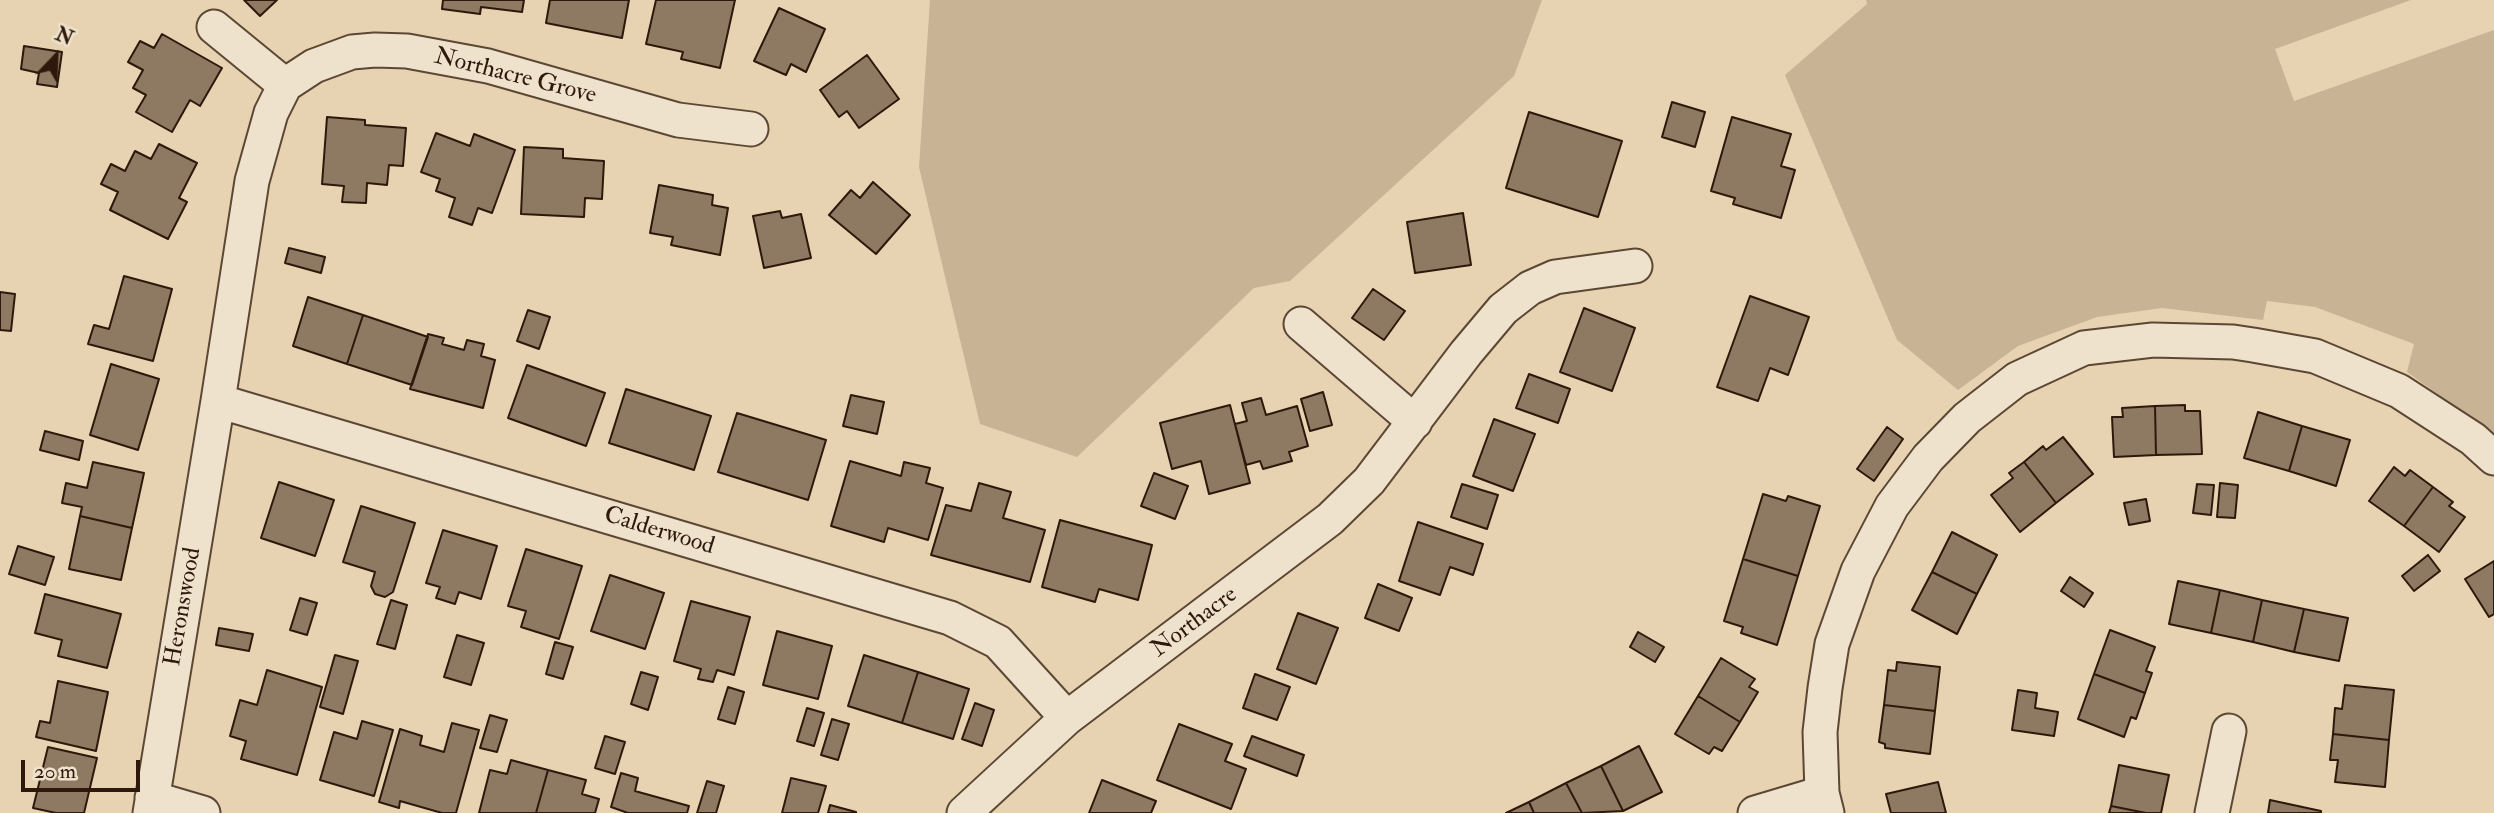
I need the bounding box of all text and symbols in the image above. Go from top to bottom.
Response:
north arrow [21,21,91,91]
text: N [52,22,77,51]
street label: Northacre Grove [431,43,599,111]
street label: Calderwood [600,502,718,562]
street label: Heronswood [159,545,209,669]
street label: Northacre [1146,581,1244,665]
scale bar [24,746,144,790]
text: 20 m [34,758,76,785]

